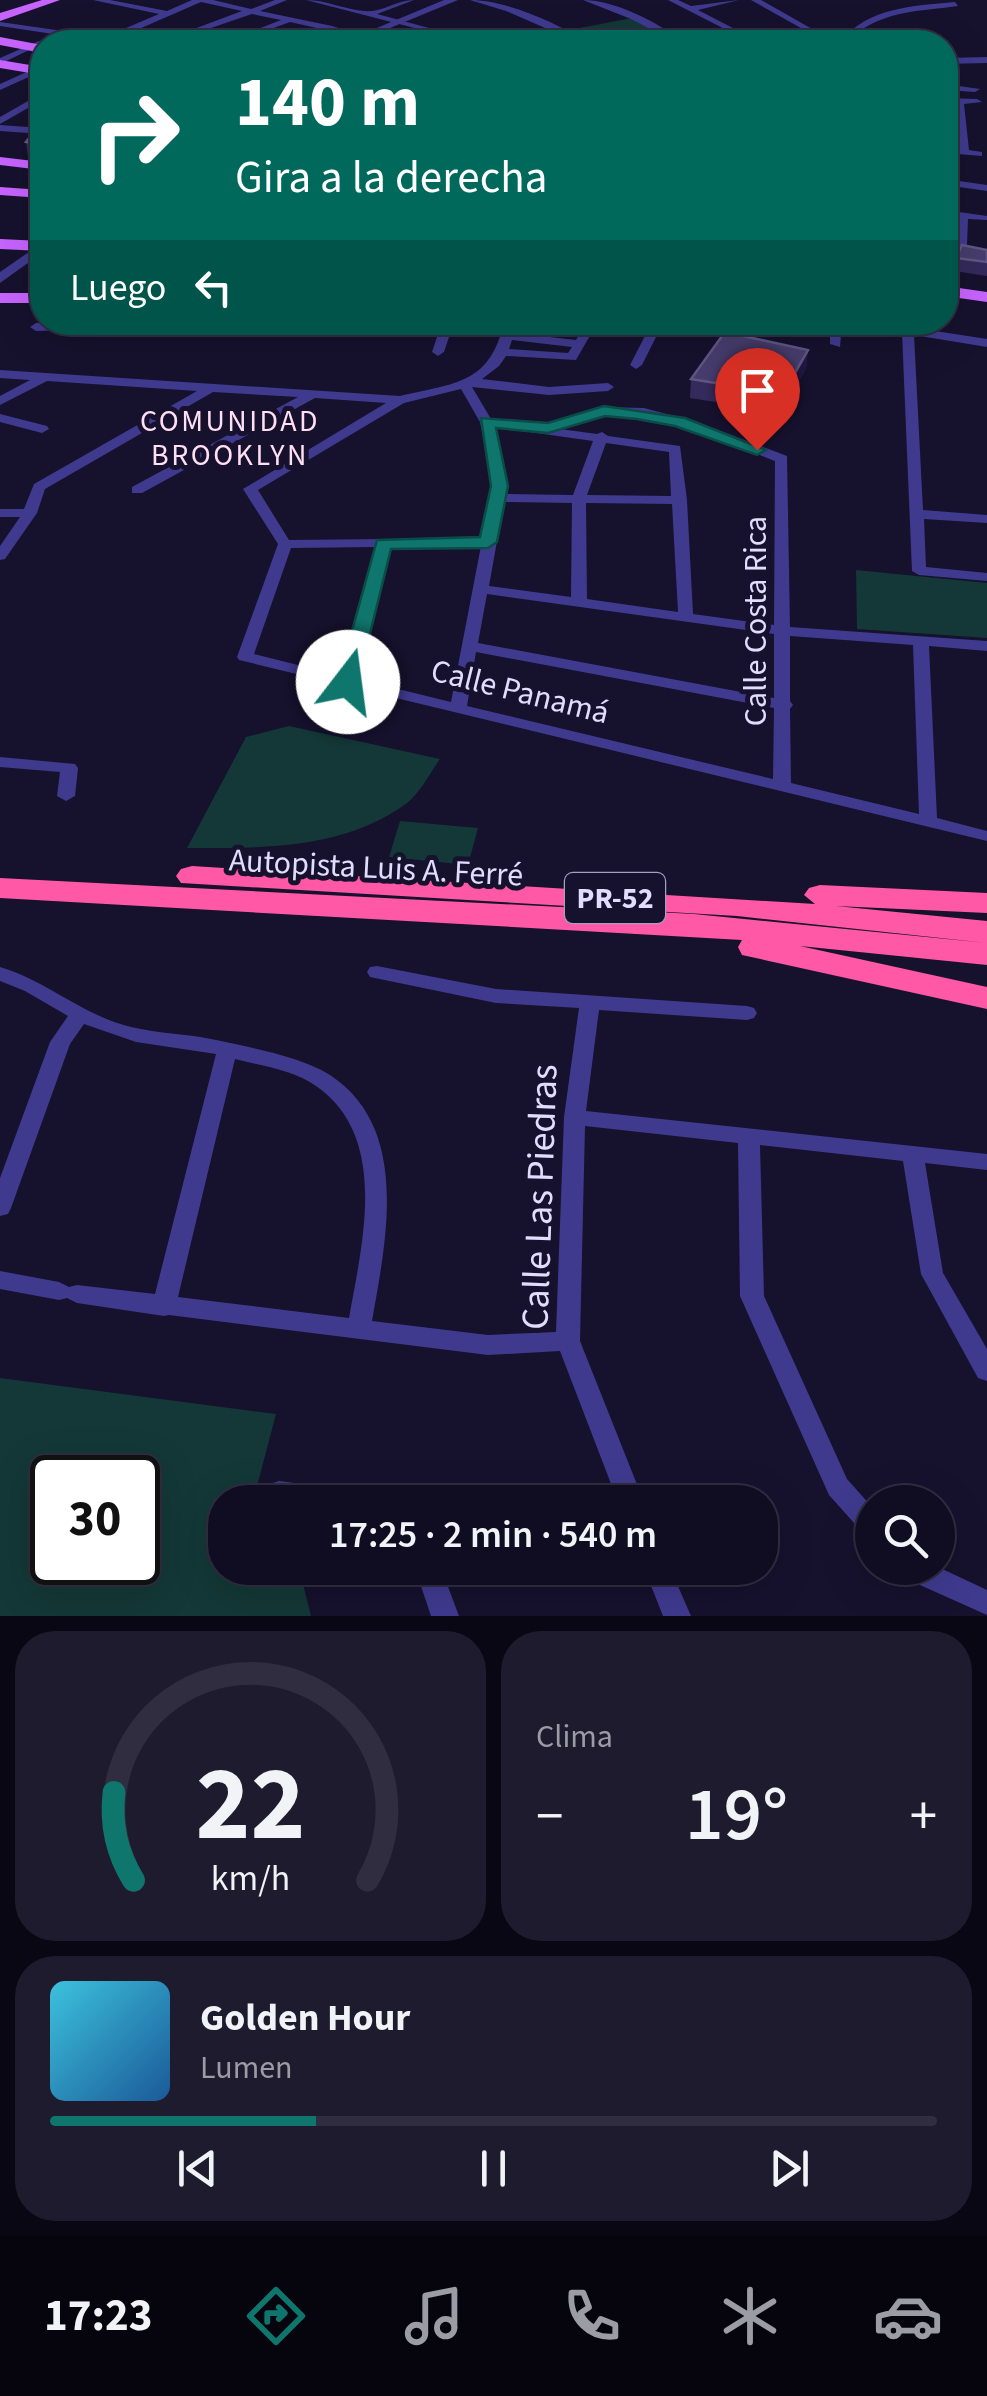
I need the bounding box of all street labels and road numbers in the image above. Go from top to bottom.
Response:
street label: Calle Costa Rica [733,516,779,726]
street label: Calle Panamá [426,648,614,736]
street label: Autopista Luis A. Ferré [228,837,524,899]
road number: PR-52 [565,873,665,923]
street label: Calle Las Piedras [508,1063,572,1331]

